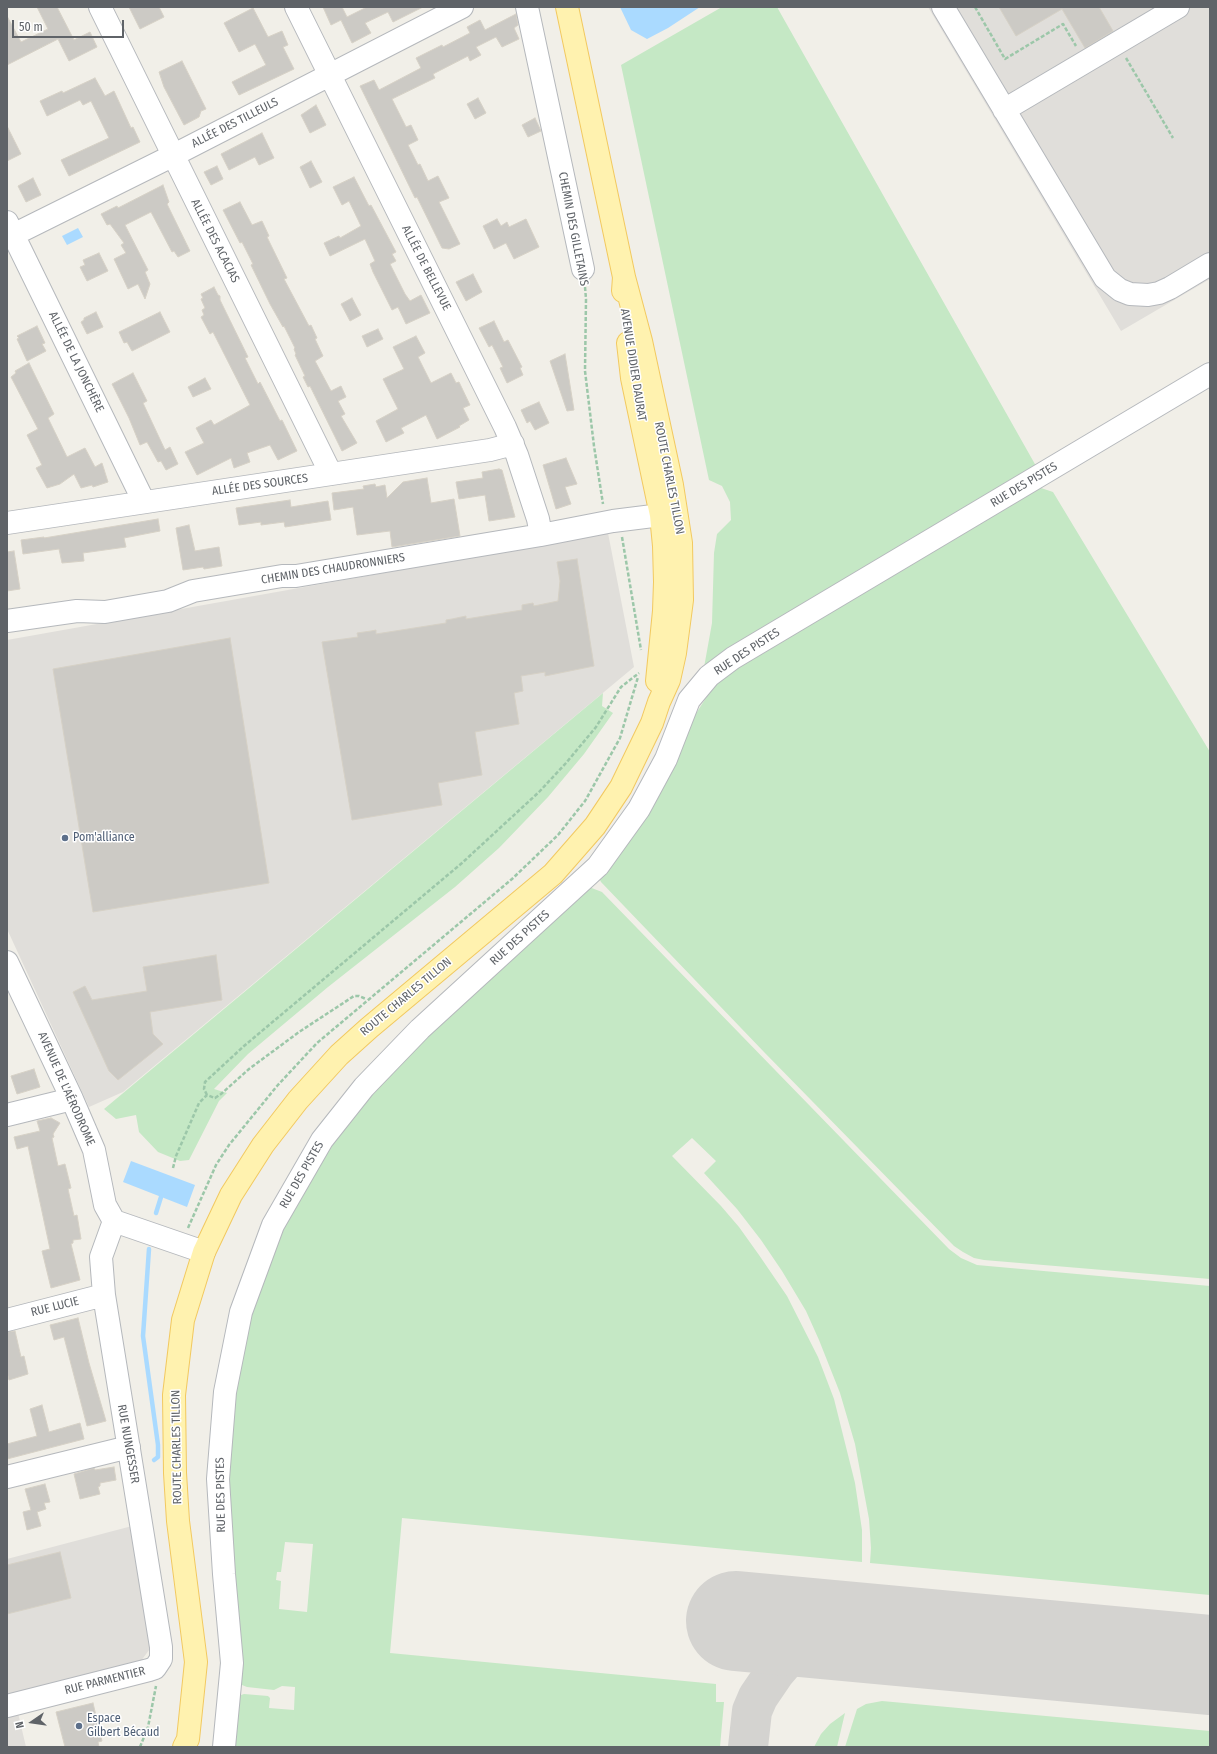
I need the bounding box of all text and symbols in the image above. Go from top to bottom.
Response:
scale bar [14,12,126,38]
text: 50 m [19,20,43,34]
street label: ALLÉE DES TILLEULS [189,95,281,151]
street label: CHEMIN DES GILLETAINS [555,171,591,287]
street label: ALLÉE DES ACACIAS [188,197,242,285]
street label: ALLÉE DE BELLEVUE [398,223,454,313]
street label: AVENUE DIDIER DAURAT [617,308,649,422]
street label: ALLÉE DE LA JONCHÈRE [45,309,107,415]
street label: ROUTE CHARLES TILLON [651,420,687,536]
street label: RUE DES PISTES [988,459,1060,511]
street label: ALLÉE DES SOURCES [211,471,309,499]
street label: CHEMIN DES CHAUDRONNIERS [260,551,406,587]
street label: RUE DES PISTES [711,625,783,679]
place label: Pom'alliance [73,831,135,845]
marker: Pom'alliance [60,833,70,843]
street label: RUE DES PISTES [487,907,553,969]
street label: ROUTE CHARLES TILLON [358,955,454,1039]
street label: AVENUE DE L'AÉRODROME [34,1030,98,1148]
street label: RUE DES PISTES [277,1139,327,1211]
street label: RUE LUCIE [30,1294,80,1320]
street label: ROUTE CHARLES TILLON [169,1390,185,1504]
street label: RUE NUNGESSER [114,1403,142,1485]
street label: RUE DES PISTES [213,1457,229,1533]
street label: RUE PARMENTIER [63,1664,147,1698]
north arrow [12,1702,52,1742]
place label: Espace Gilbert Bécaud [87,1712,159,1740]
text: N [13,1720,27,1729]
marker: Espace Gilbert Bécaud [74,1721,84,1731]

